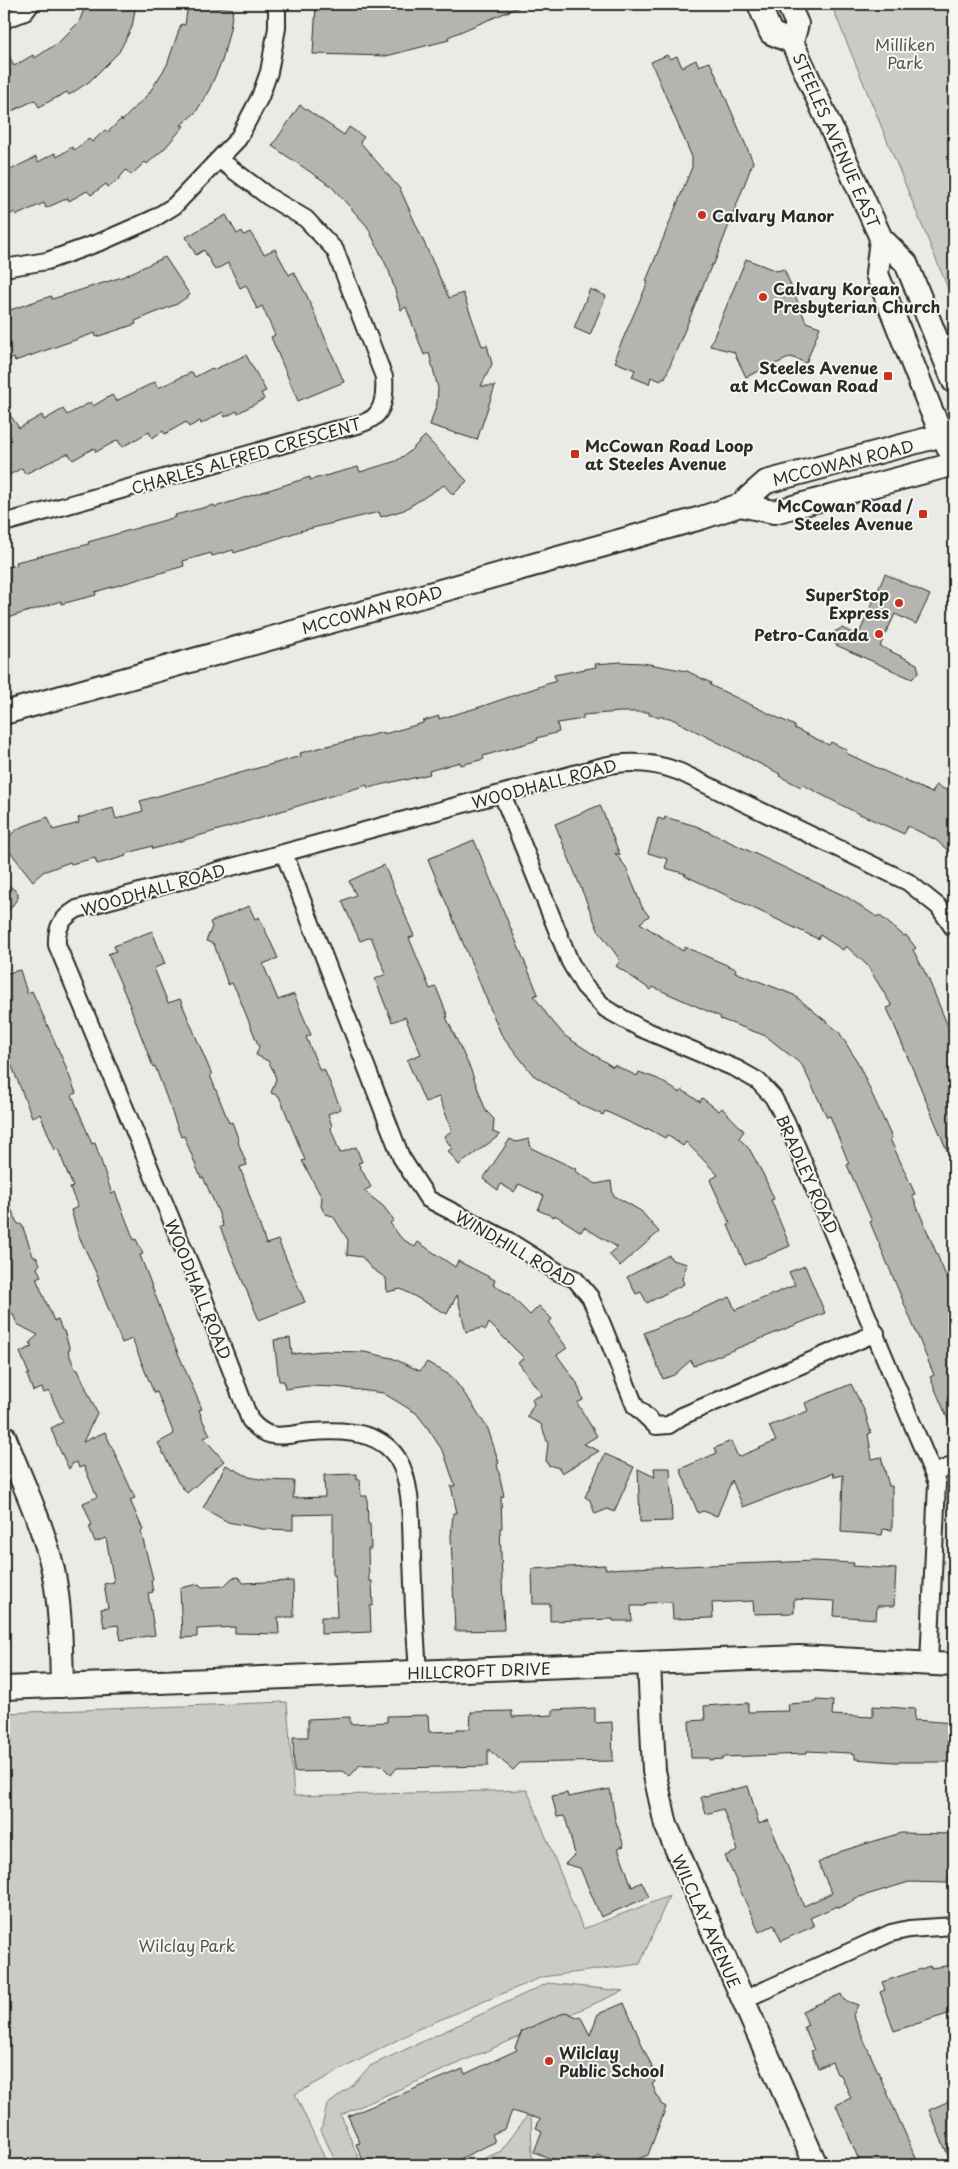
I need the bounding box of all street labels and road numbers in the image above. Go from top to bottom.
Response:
street label: STEELES AVENUE EAST [787,49,887,232]
street label: CHARLES ALFRED CRESCENT [128,411,364,499]
street label: MCCOWAN ROAD [770,433,916,491]
street label: MCCOWAN ROAD [299,579,445,639]
street label: WOODHALL ROAD [469,752,619,814]
street label: WOODHALL ROAD [78,857,228,921]
street label: BRADLEY ROAD [771,1110,845,1238]
street label: WINDHILL ROAD [451,1204,581,1292]
street label: WOODHALL ROAD [160,1215,238,1363]
street label: HILLCROFT DRIVE [407,1656,551,1684]
street label: WILCLAY AVENUE [667,1850,747,1992]

